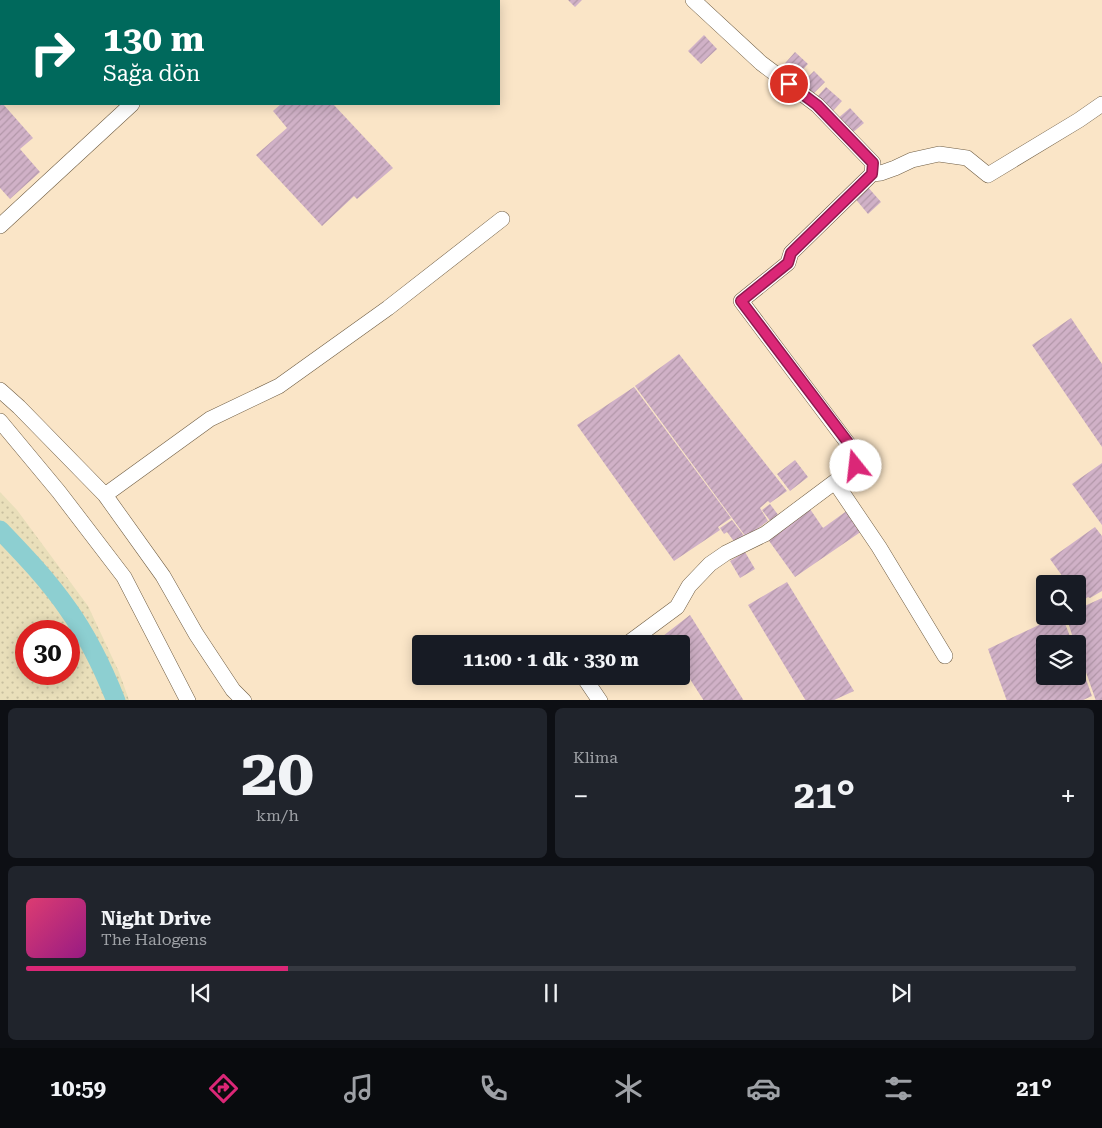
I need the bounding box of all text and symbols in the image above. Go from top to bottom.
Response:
text: 130 m [103,19,204,60]
icon: right [20,20,85,85]
text: Sağa dön [103,61,200,86]
pin [768,63,810,105]
icon: arrive [775,70,803,98]
position arrow [829,439,881,491]
map controls [1036,575,1086,685]
button: search [1036,575,1086,625]
speed limit sign: 30 [15,620,80,685]
button: layers [1036,635,1086,685]
text: 11:00 · 1 dk · 330 m [463,648,639,671]
text: 20 [241,735,314,811]
text: Klima [573,748,618,767]
text: 21° [794,773,855,817]
text: − [573,780,589,813]
text: + [1060,780,1076,813]
text: km/h [256,806,299,825]
text: Night Drive [101,907,211,930]
text: The Halogens [101,930,207,949]
icon: previous [187,979,215,1007]
icon: pause [537,979,565,1007]
icon: next [887,979,915,1007]
icon: directions [206,1071,241,1106]
icon: music [341,1071,376,1106]
icon: phone [476,1071,511,1106]
icon: climate [611,1071,646,1106]
icon: car [746,1071,781,1106]
icon: filters [881,1071,916,1106]
text: 10:59 [50,1076,106,1101]
text: 21° [1016,1076,1052,1101]

